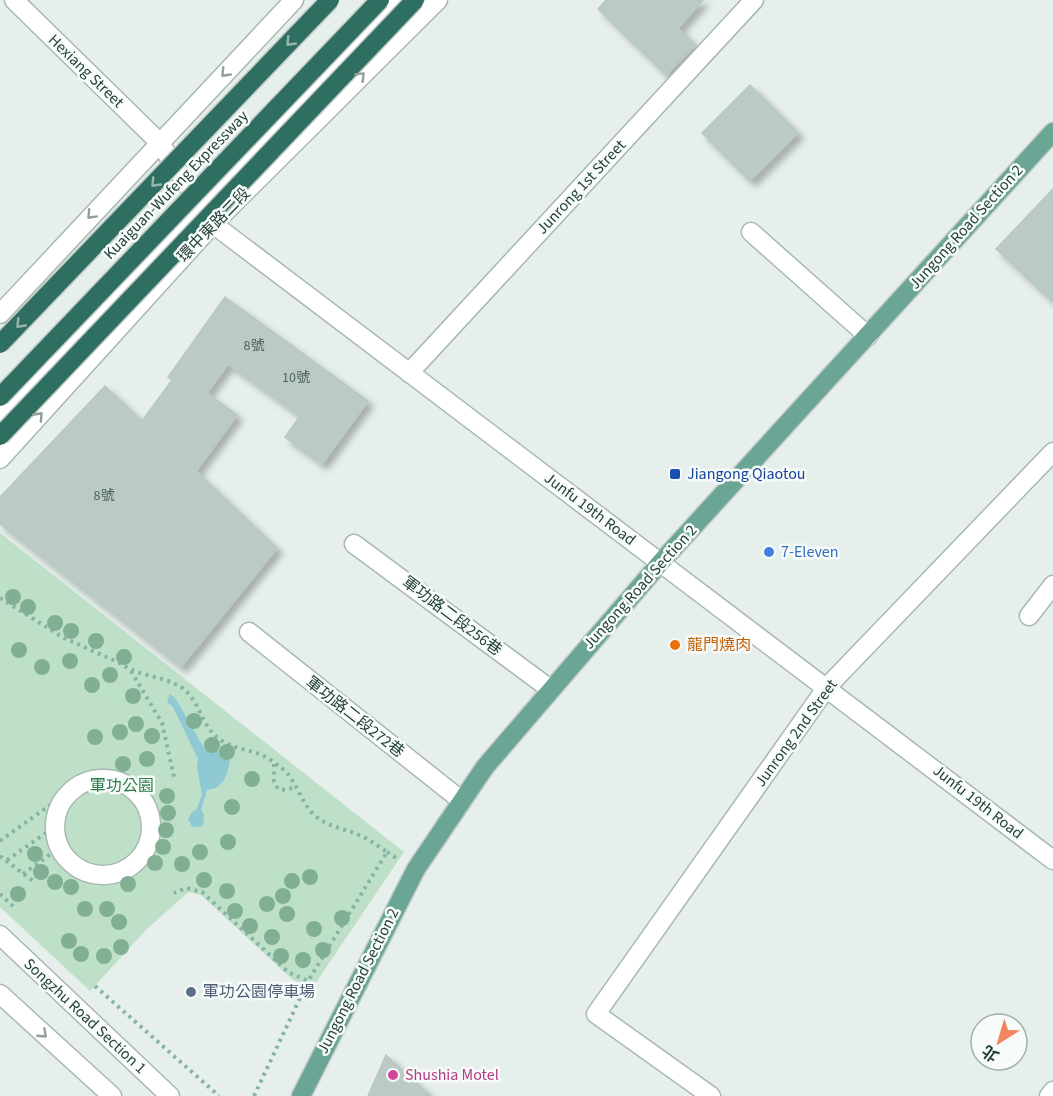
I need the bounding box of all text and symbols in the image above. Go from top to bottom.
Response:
street label: Hexiang Street [43,29,129,113]
one-way arrow [286,35,297,46]
one-way arrow [221,66,232,77]
one-way arrow [354,73,365,84]
street label: Kuaiguan-Wufeng Expressway [99,105,254,264]
street label: Junrong 1st Street [531,134,631,239]
street label: Jungong Road Section 2 [904,160,1028,294]
one-way arrow [151,176,162,187]
street label: 環中東路二段 [173,183,255,267]
one-way arrow [88,208,99,219]
one-way arrow [16,316,27,327]
house number: 8號 [244,336,264,356]
house number: 10號 [282,368,310,388]
one-way arrow [32,412,43,422]
place label: Jiangong Qiaotou [687,463,806,485]
street label: Junfu 19th Road [540,467,640,551]
marker: Jiangong Qiaotou [668,467,682,481]
house number: 8號 [94,486,114,506]
street label: Jungong Road Section 2 [578,520,702,654]
place label: 7-Eleven [781,541,839,563]
marker: 7-Eleven [762,545,776,559]
street label: 軍功路二段256巷 [398,571,506,661]
place label: 龍門燒肉 [687,634,751,656]
marker: 龍門燒肉 [668,638,682,652]
street label: 軍功路二段272巷 [301,671,409,763]
street label: Junrong 2nd Street [749,674,843,791]
street label: Junfu 19th Road [928,760,1028,844]
park label: 軍功公園 [90,775,154,797]
street label: Jungong Road Section 2 [312,904,404,1058]
street label: Songzhu Road Section 1 [19,953,151,1079]
place label: 軍功公園停車場 [203,981,315,1003]
marker: 軍功公園停車場 [184,985,198,999]
north arrow [969,1012,1029,1072]
one-way arrow [36,1027,46,1038]
text: 北 [978,1040,1004,1067]
place label: Shushia Motel [405,1064,499,1086]
marker: Shushia Motel [386,1068,400,1082]

